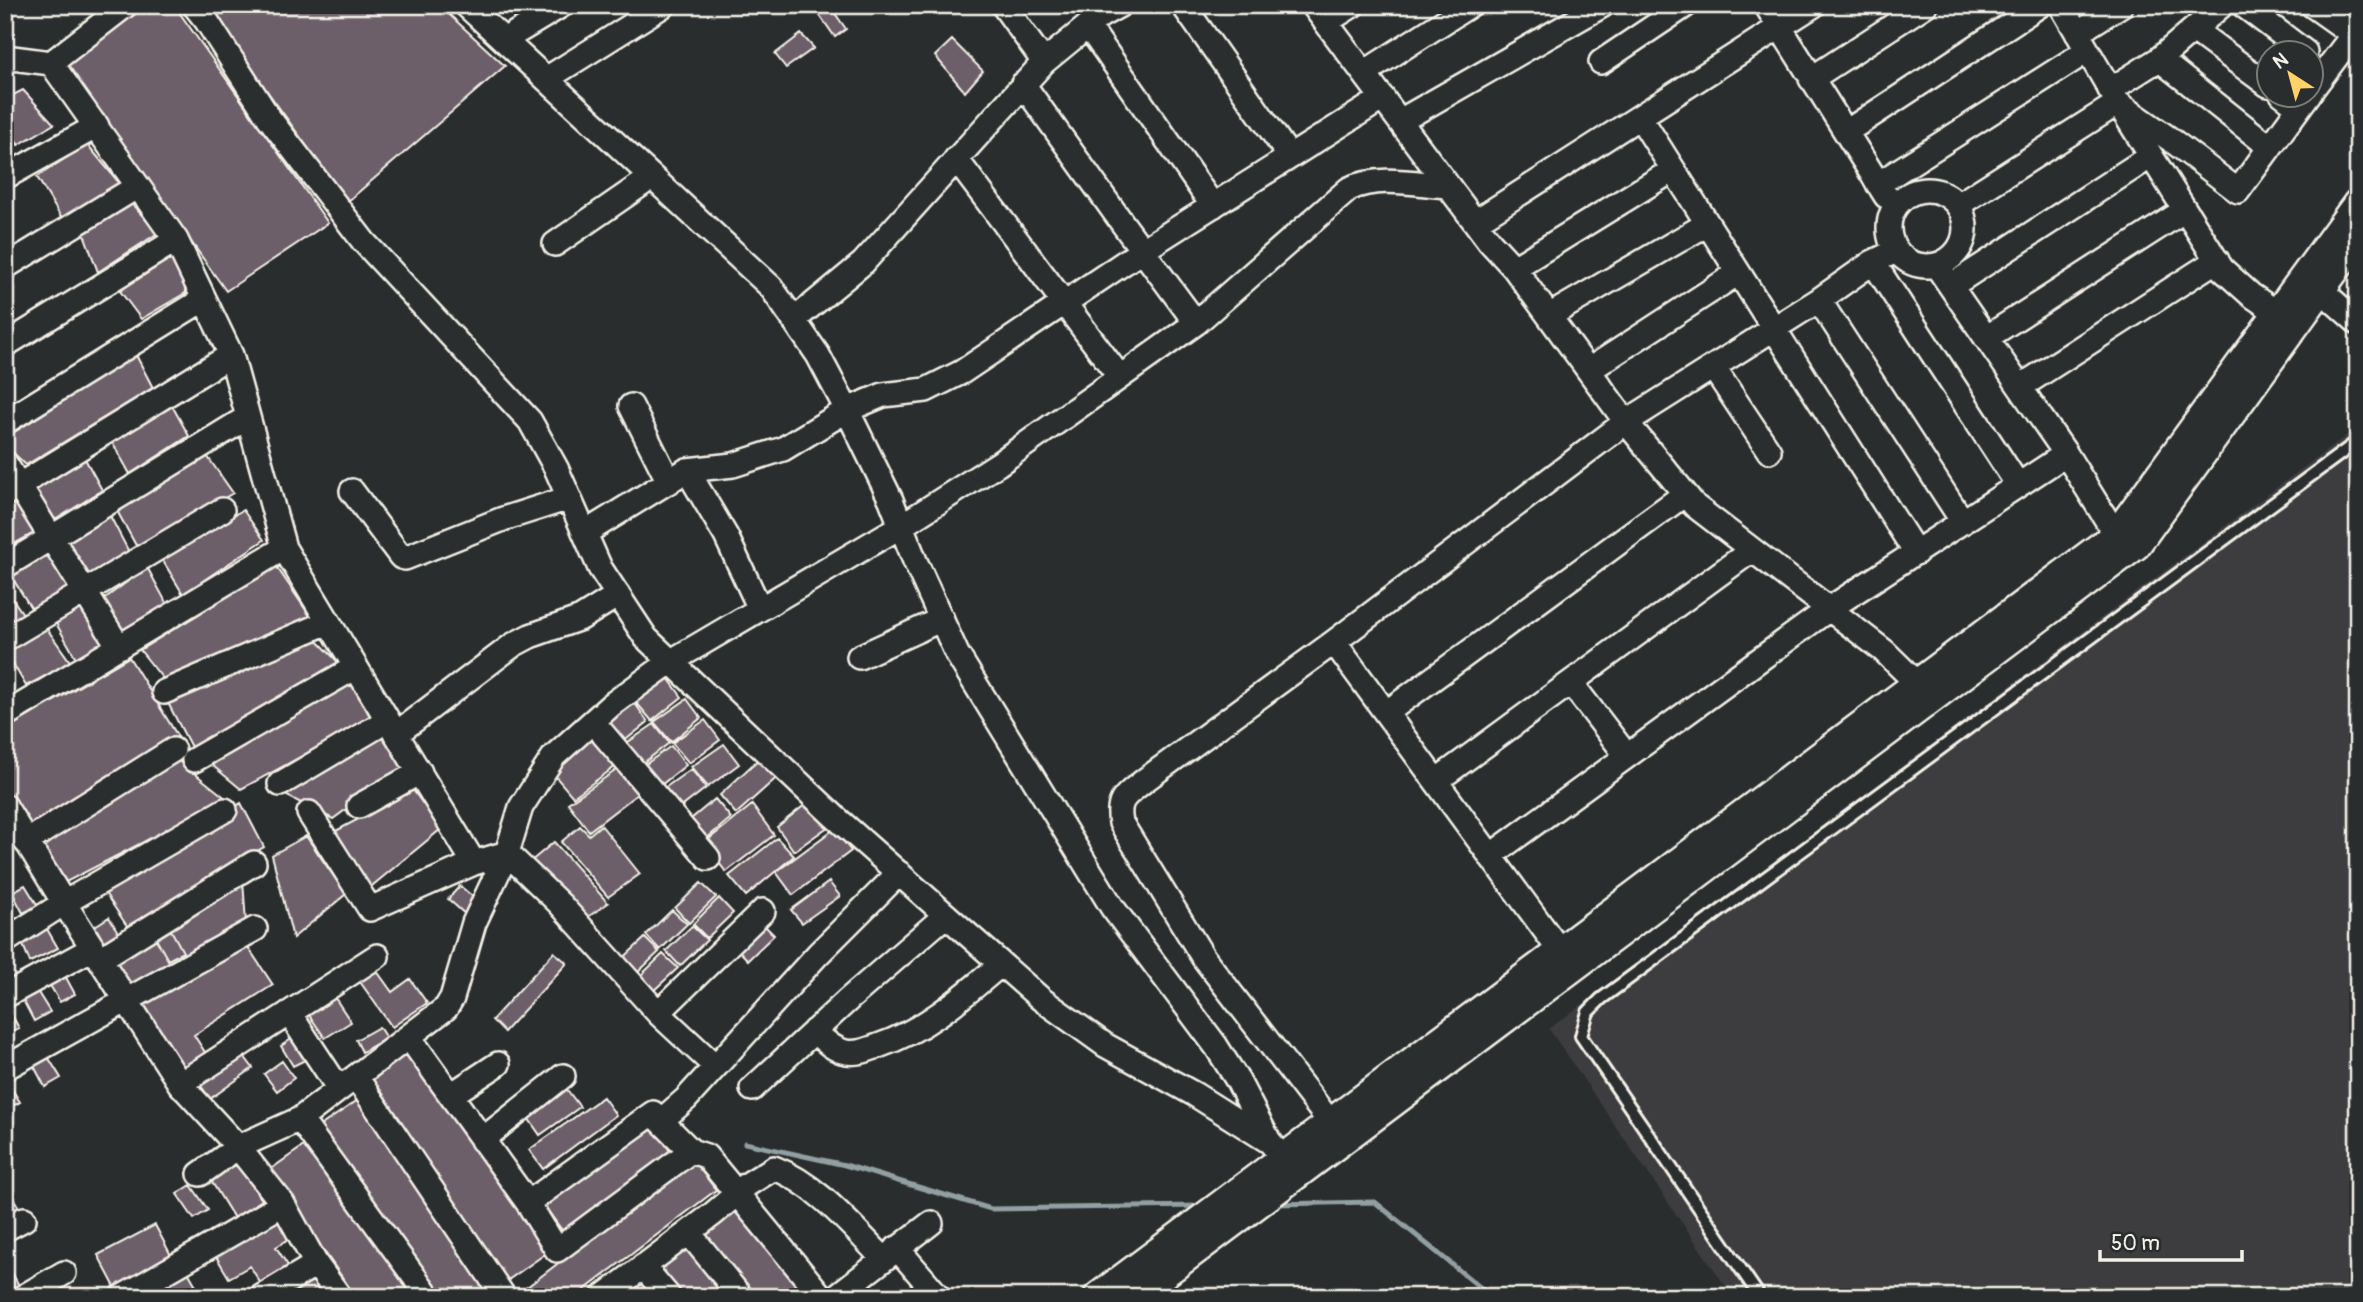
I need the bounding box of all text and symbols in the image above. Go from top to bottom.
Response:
north arrow [2254,38,2324,108]
text: N [2268,47,2293,75]
scale bar [2100,1218,2242,1262]
text: 50 m [2111,1230,2160,1257]

